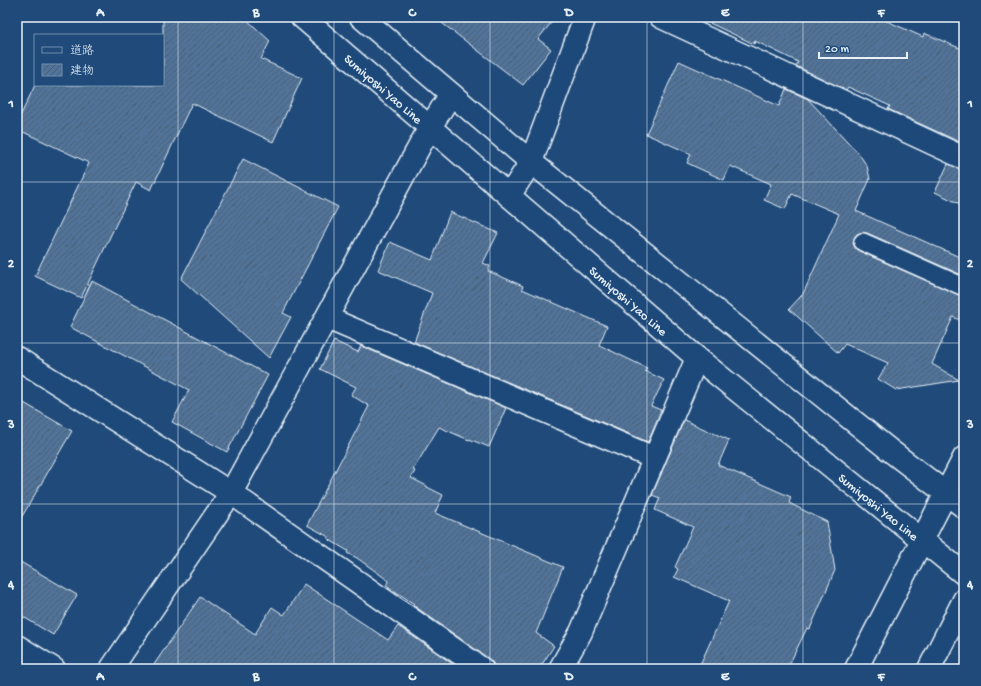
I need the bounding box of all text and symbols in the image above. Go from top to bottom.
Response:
text: A [95,6,105,21]
text: B [252,6,261,21]
text: C [407,6,417,21]
text: D [564,6,574,21]
text: E [721,6,730,21]
text: F [877,6,886,21]
legend [34,34,164,86]
scale bar [819,34,907,60]
text: 20 m [825,43,850,57]
text: 道路 [70,44,94,59]
street label: Sumiyoshi Yao Line [340,52,425,128]
text: 建物 [70,64,94,79]
text: 1 [7,97,14,112]
text: 1 [966,97,973,112]
text: 2 [8,257,15,272]
text: 2 [967,257,974,272]
street label: Sumiyoshi Yao Line [585,264,670,340]
text: 3 [7,418,15,433]
text: 3 [966,418,974,433]
street label: Sumiyoshi Yao Line [834,471,921,545]
text: 4 [7,578,15,593]
text: 4 [966,578,974,593]
text: A [95,670,105,685]
text: B [252,670,261,685]
text: C [407,670,417,685]
text: D [564,670,574,685]
text: E [721,670,730,685]
text: F [877,670,886,685]

